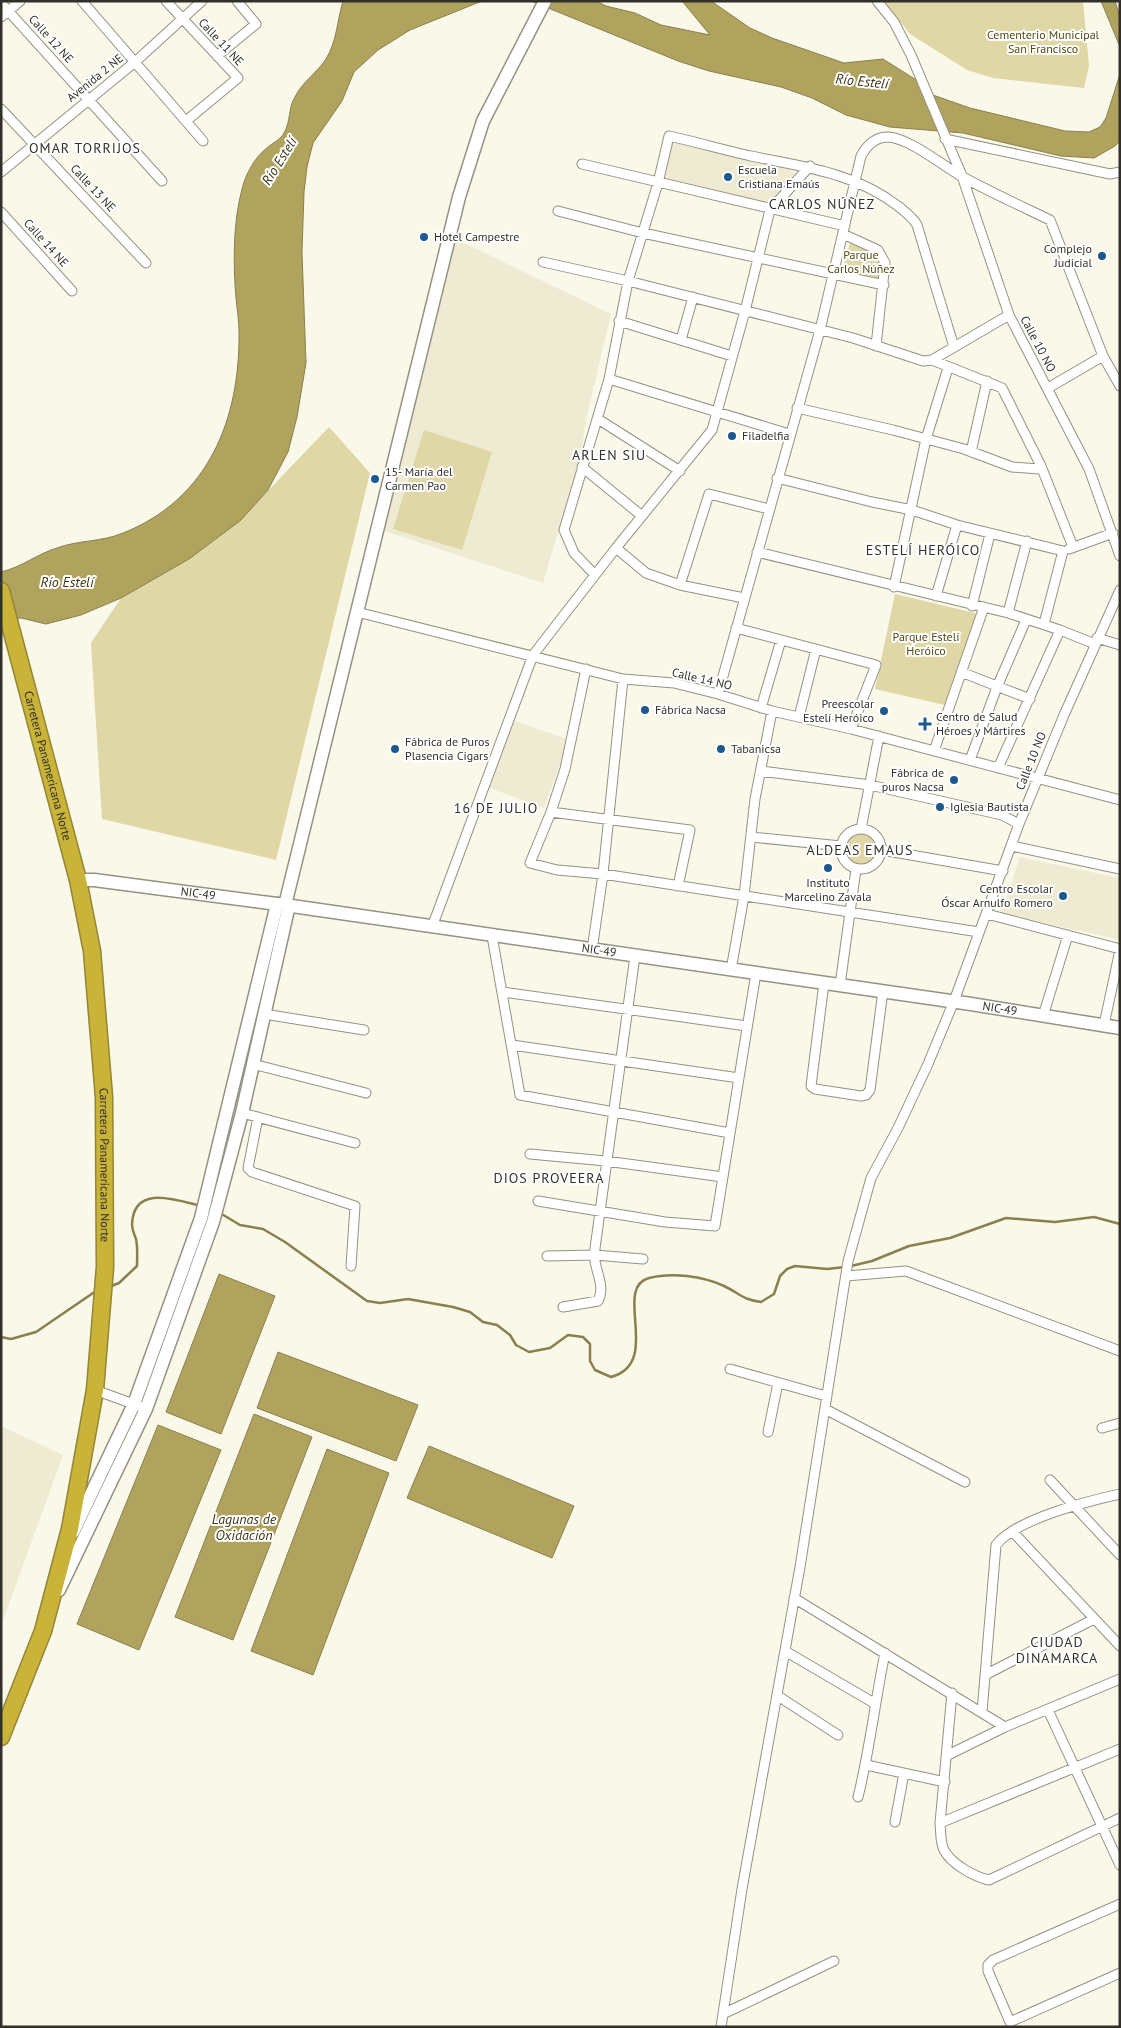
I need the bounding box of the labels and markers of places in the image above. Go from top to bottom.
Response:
place label: Escuela Cristiana Emaús [738,162,820,191]
marker: Escuela Cristiana Emaús [722,171,734,183]
place label: Hotel Campestre [434,229,519,244]
marker: Hotel Campestre [418,231,430,243]
place label: Complejo Judicial [1044,241,1092,270]
marker: Complejo Judicial [1096,250,1108,262]
place label: Filadelfia [742,428,789,443]
marker: Filadelfia [726,430,738,442]
place label: 15- María del Carmen Pao [385,464,453,493]
marker: 15- María del Carmen Pao [369,473,381,485]
place label: Preescolar Estelí Heróico [803,696,874,725]
place label: Fábrica Nacsa [655,702,726,717]
marker: Fábrica Nacsa [639,704,651,716]
marker: Preescolar Estelí Heróico [878,705,890,717]
place label: Centro de Salud Héroes y Mártires [936,709,1026,738]
marker: Centro de Salud Héroes y Mártires [918,717,932,731]
place label: Fábrica de Puros Plasencia Cigars [405,734,490,763]
place label: Tabanicsa [731,741,781,756]
marker: Fábrica de Puros Plasencia Cigars [389,743,401,755]
marker: Tabanicsa [715,743,727,755]
place label: Fábrica de puros Nacsa [882,765,944,794]
marker: Fábrica de puros Nacsa [948,774,960,786]
place label: Iglesia Bautista [950,799,1029,814]
marker: Iglesia Bautista [934,801,946,813]
marker: Instituto Marcelino Zavala [822,862,834,874]
place label: Instituto Marcelino Zavala [785,875,871,904]
place label: Centro Escolar Óscar Arnulfo Romero [941,881,1053,910]
marker: Centro Escolar Óscar Arnulfo Romero [1057,890,1069,902]

